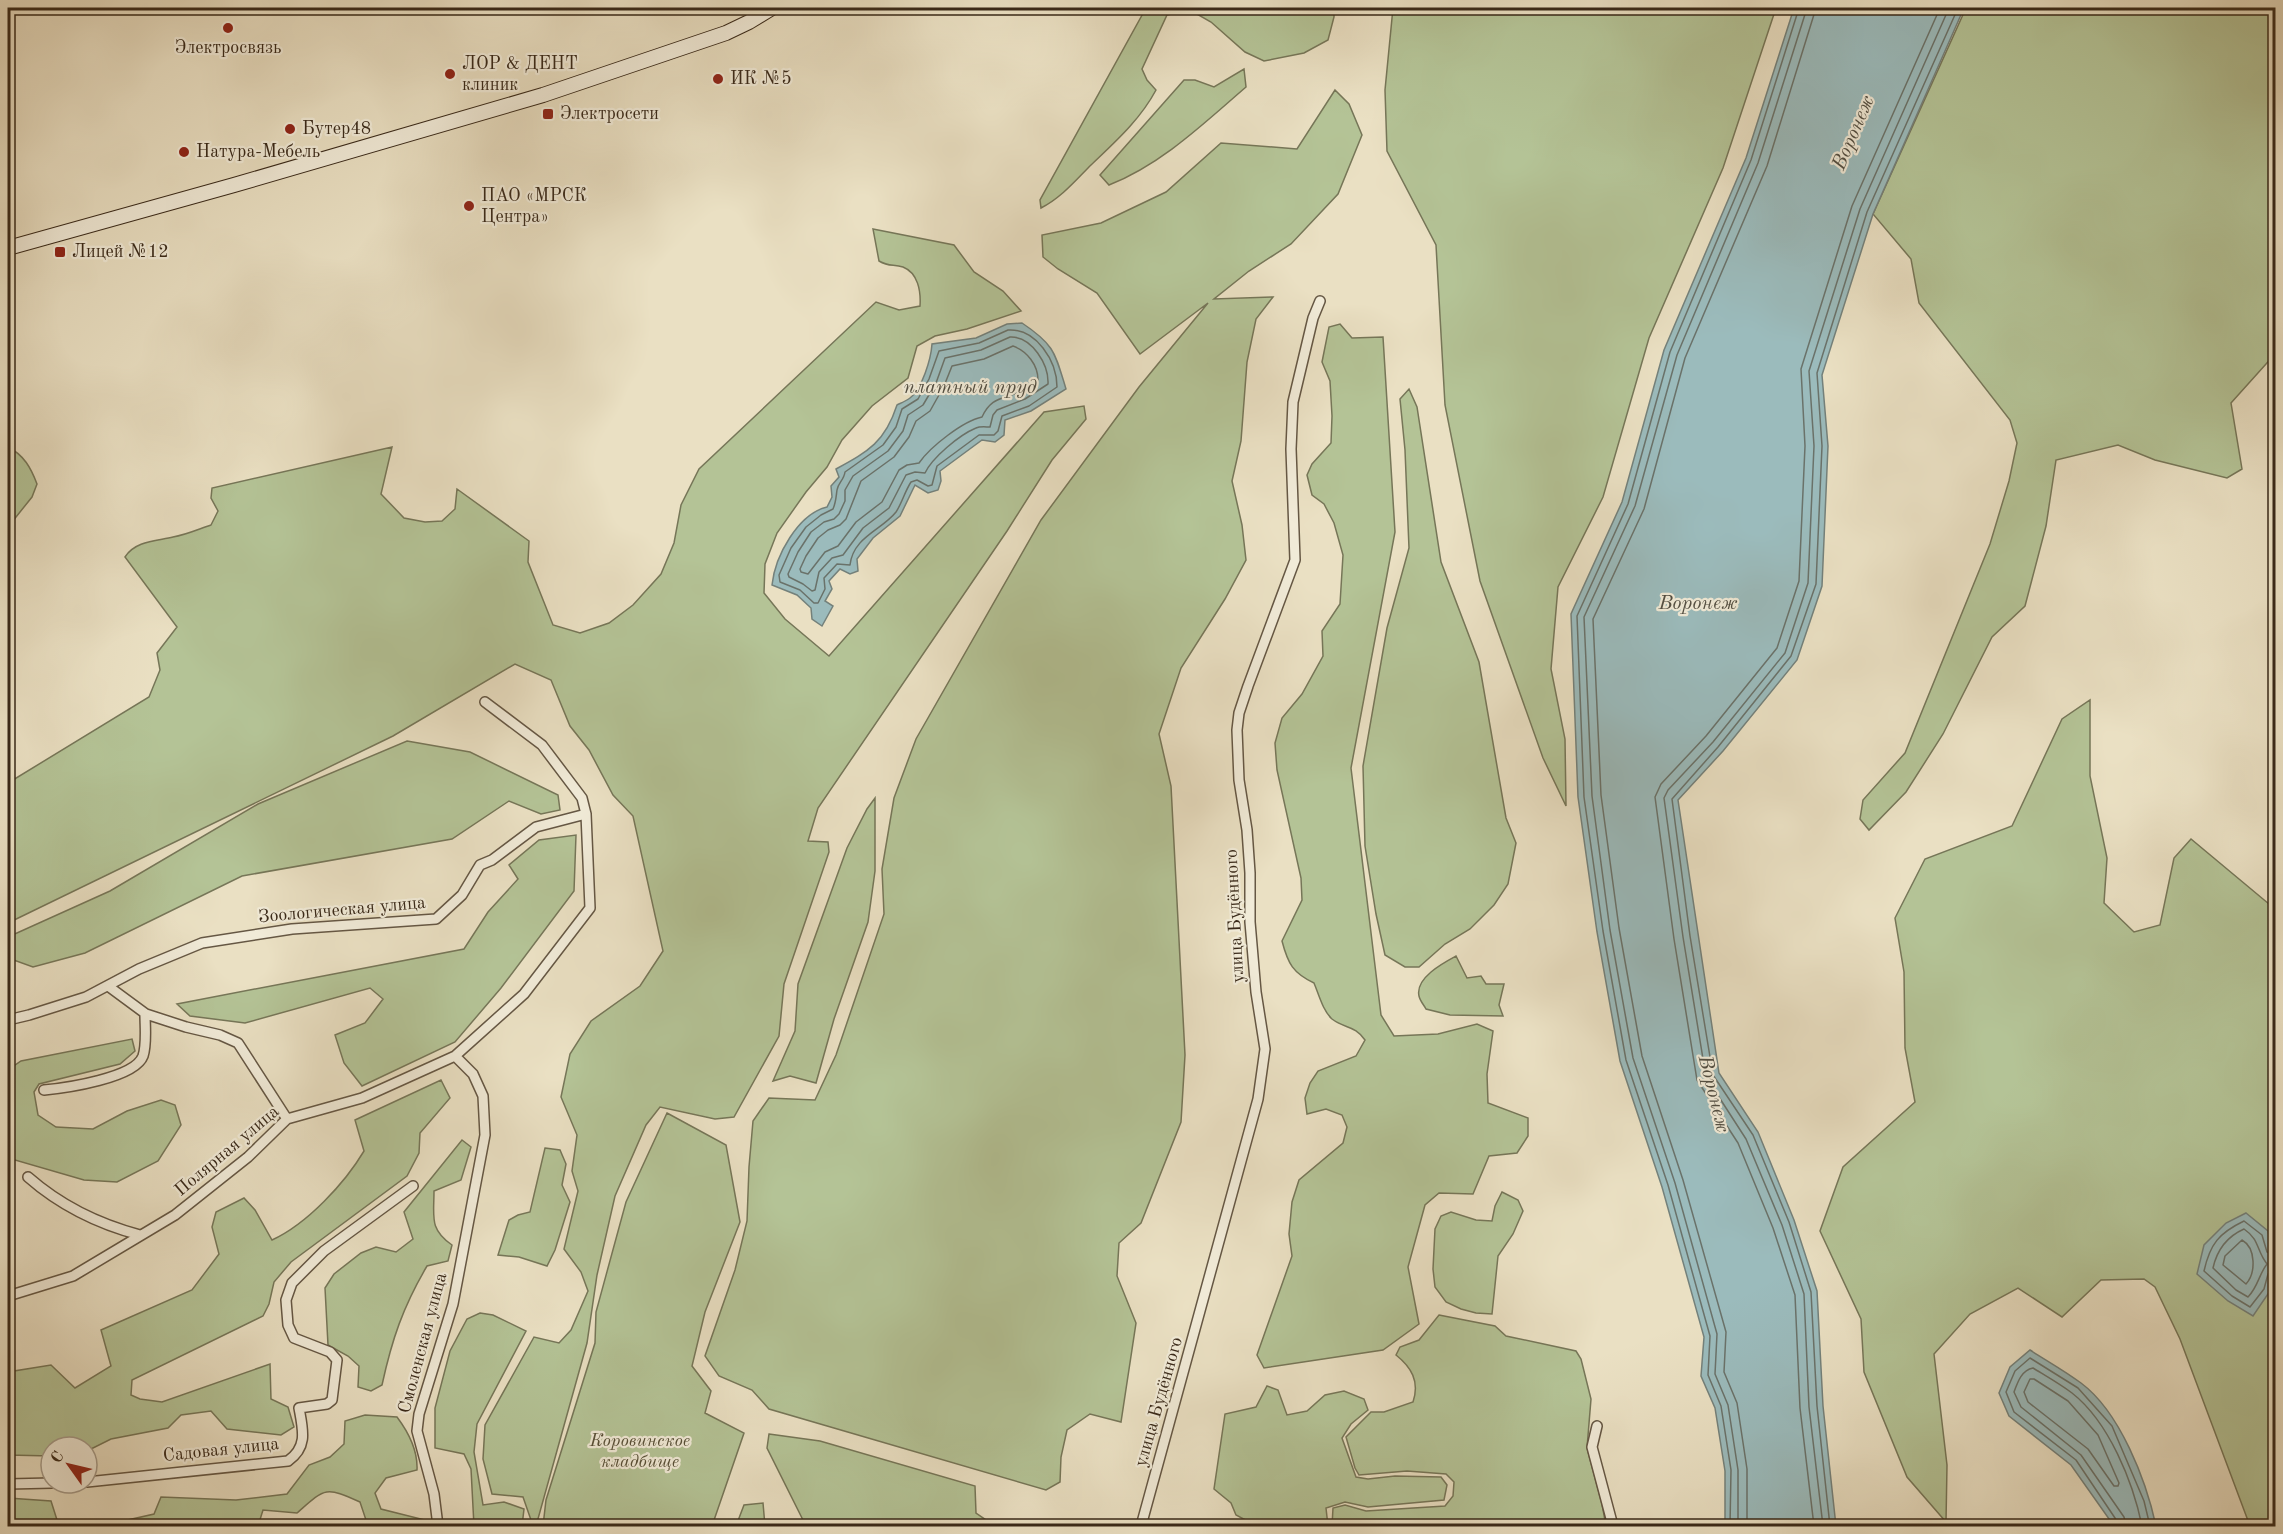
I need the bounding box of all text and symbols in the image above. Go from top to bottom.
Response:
marker: Электросвязь [221,21,235,35]
place label: Электросвязь [175,39,281,57]
place label: ЛОР & ДЕНТ клиник [462,55,578,94]
marker: ЛОР & ДЕНТ клиник [443,67,457,81]
place label: ИК №5 [730,70,792,88]
marker: ИК №5 [711,72,725,86]
water label: Воронеж [1829,93,1879,174]
place label: Электросети [560,105,659,123]
marker: Электросети [541,107,555,121]
place label: Бутер48 [302,120,371,138]
marker: Бутер48 [283,122,297,136]
place label: Натура-Мебель [196,143,320,161]
marker: Натура-Мебель [177,145,191,159]
place label: ПАО «МРСК Центра» [481,187,587,226]
marker: ПАО «МРСК Центра» [462,199,476,213]
place label: Лицей №12 [72,243,169,261]
marker: Лицей №12 [53,245,67,259]
water label: платный пруд [903,378,1037,398]
water label: Воронеж [1658,594,1737,614]
street label: улица Будённого [1222,848,1247,983]
street label: Зоологическая улица [257,894,427,926]
water label: Воронеж [1694,1052,1732,1135]
street label: Полярная улица [171,1102,283,1200]
street label: Смоленская улица [396,1271,450,1415]
street label: улица Будённого [1132,1335,1186,1469]
park label: Коровинское кладбище [589,1432,690,1471]
north arrow [39,1435,99,1495]
street label: Садовая улица [162,1435,280,1465]
text: С [49,1449,68,1467]

